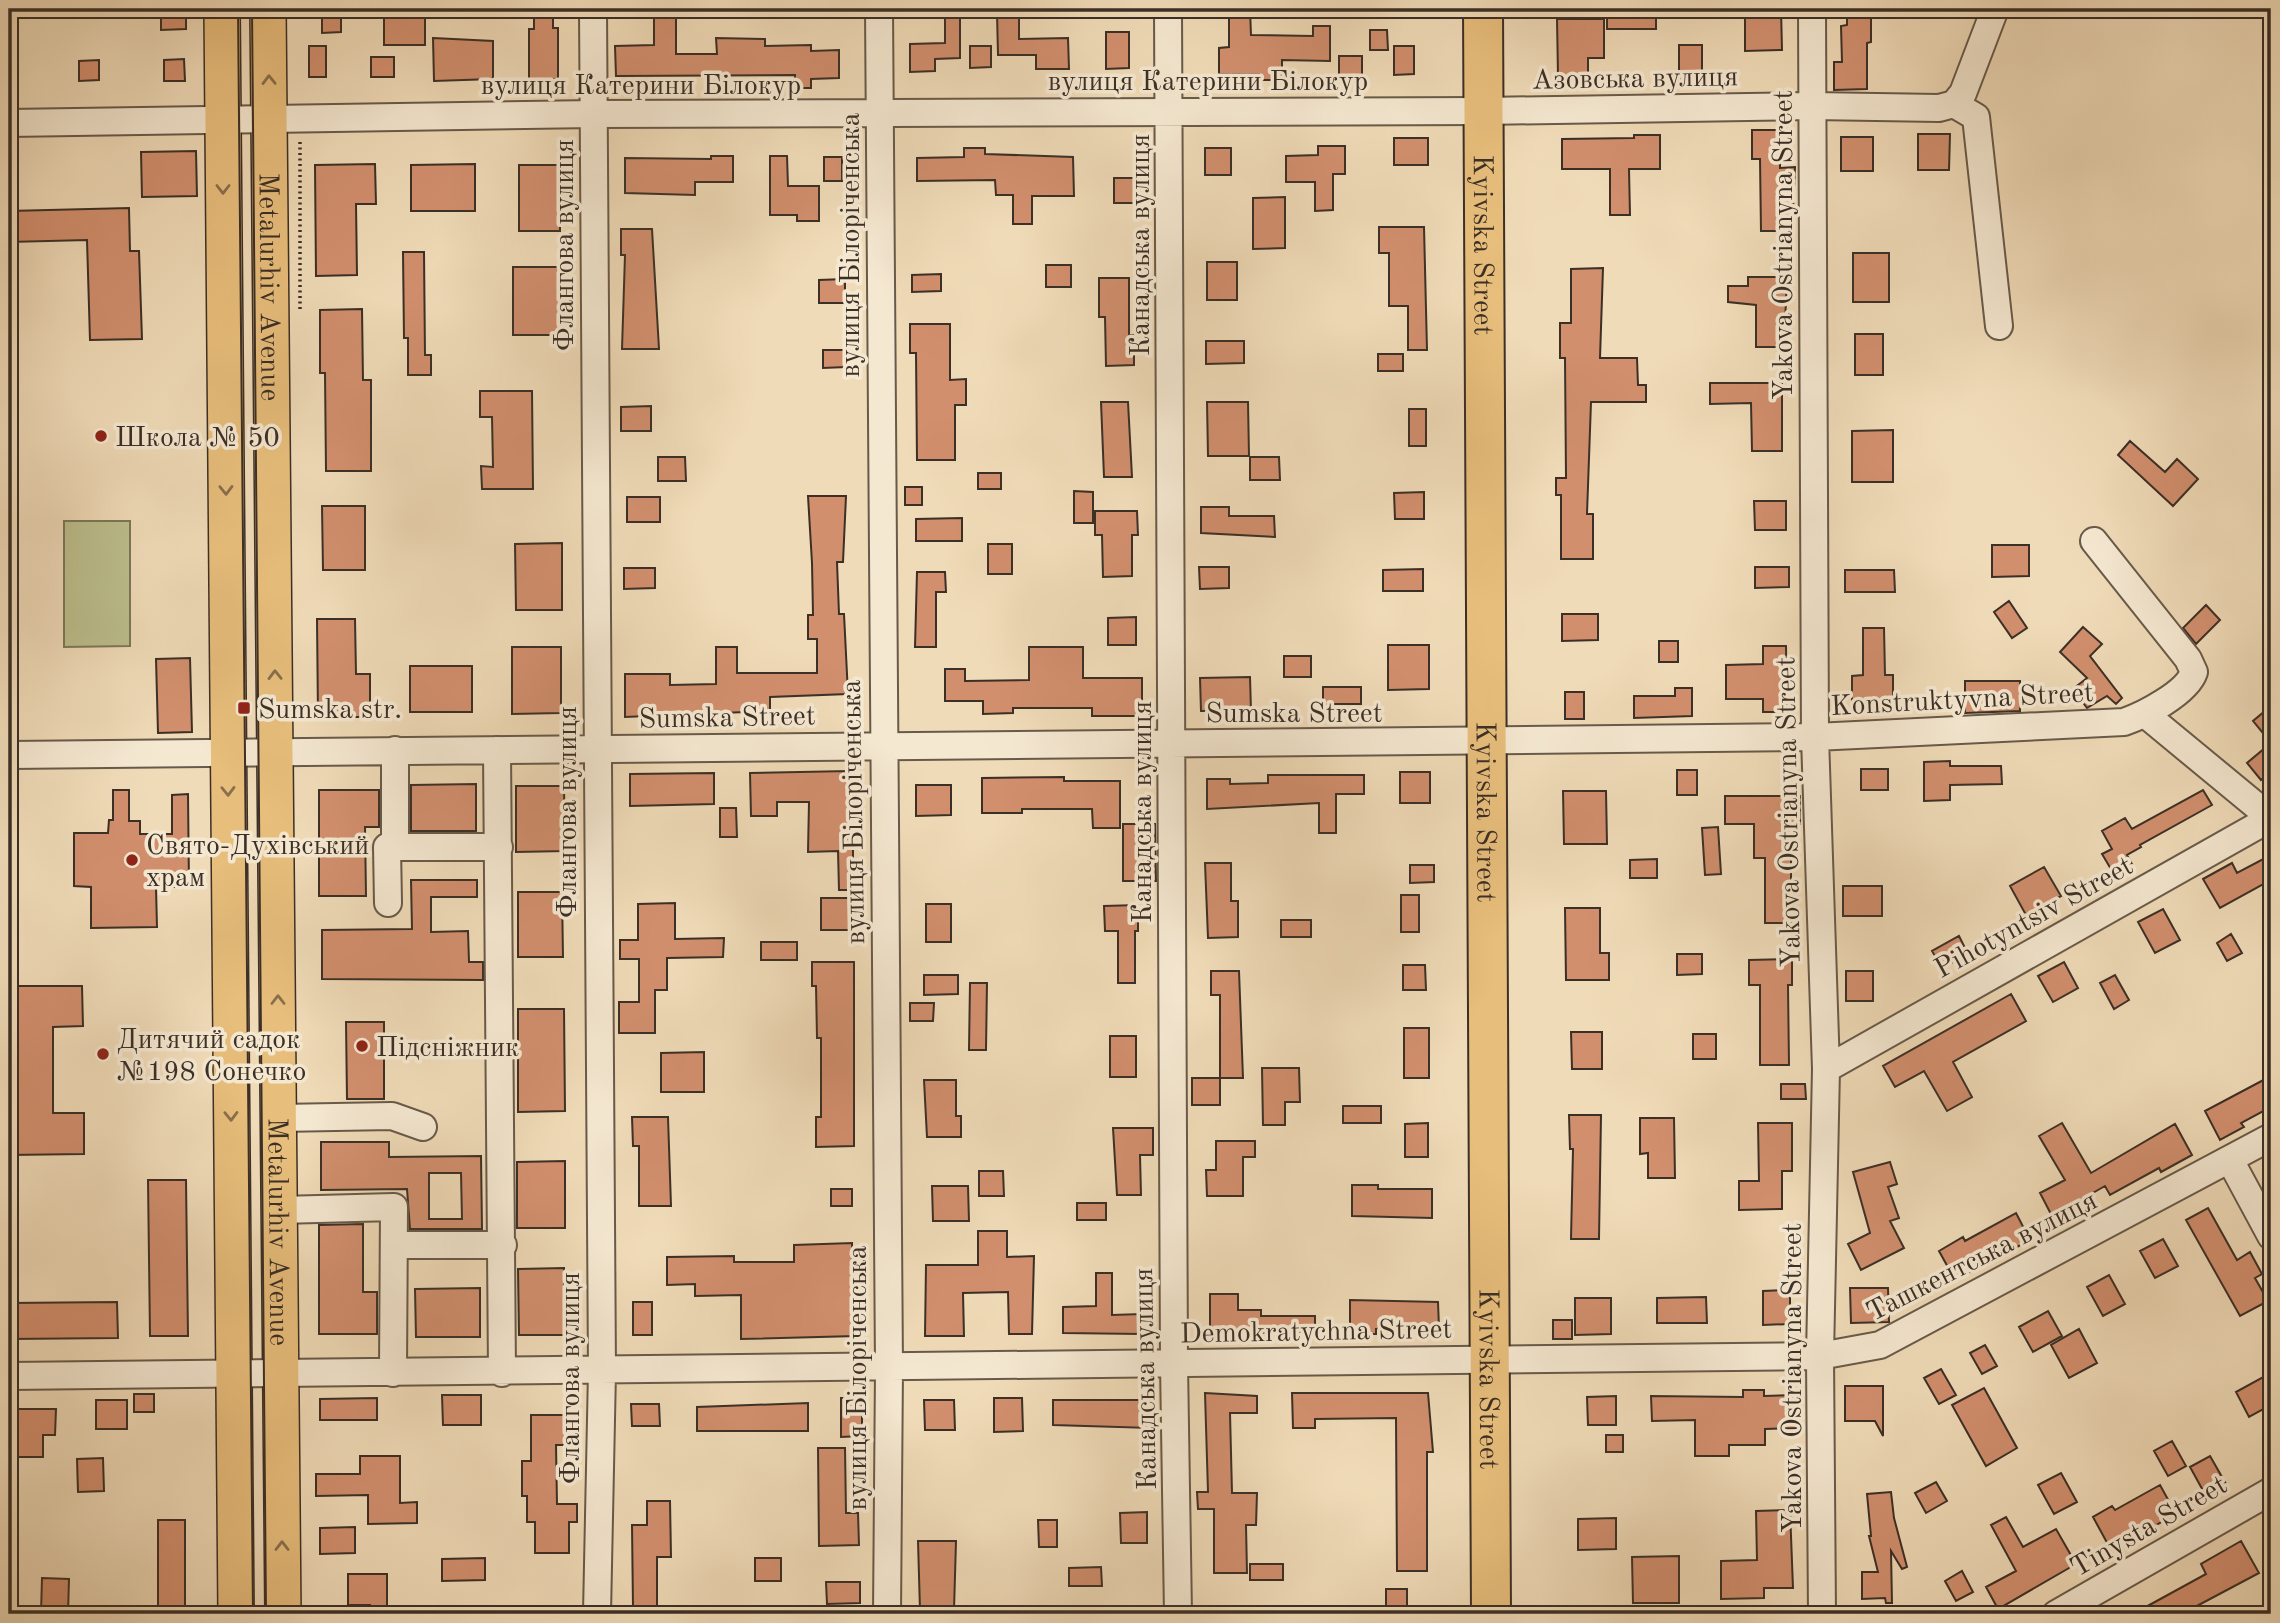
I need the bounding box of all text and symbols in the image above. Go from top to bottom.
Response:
street label: Азовська вулиця [1532,64,1738,96]
street label: вулиця Катерини Білокур [1048,69,1368,97]
street label: вулиця Катерини Білокур [481,73,801,101]
one-way arrow [261,74,277,84]
street label: Yakova Ostrianyna Street [1771,90,1799,400]
street label: вулиця Білоріченська [838,112,866,378]
street label: Канадська вулиця [1128,134,1156,356]
street label: Флангова вулиця [552,139,580,351]
street label: Kyivska Street [1467,154,1496,336]
street label: Metalurhiv Avenue [253,173,283,401]
one-way arrow [215,184,231,195]
place label: Школа № 50 [115,425,280,453]
marker: Школа № 50 [93,428,109,444]
one-way arrow [218,485,234,496]
street label: Yakova Ostrianyna Street [1773,656,1807,968]
one-way arrow [267,669,283,679]
street label: вулиця Білоріченська [839,679,871,945]
street label: Konstruktyvna Street [1830,680,2095,722]
place label: Sumska str. [258,697,402,725]
marker: Sumska str. [236,700,252,716]
street label: Канадська вулиця [1130,701,1158,923]
street label: Sumska Street [1205,701,1383,729]
street label: Sumska Street [638,703,816,735]
street label: Флангова вулиця [555,706,583,918]
street label: Kyivska Street [1470,721,1498,903]
one-way arrow [221,786,236,797]
place label: Свято-Духівський храм [146,833,369,893]
marker: Свято-Духівський храм [124,852,140,868]
street label: Pihotyntsiv Street [1931,853,2138,985]
one-way arrow [270,994,286,1005]
place label: Дитячий садок №198 Сонечко [117,1027,306,1087]
place label: Підсніжник [376,1035,519,1063]
marker: Підсніжник [354,1038,370,1054]
marker: Дитячий садок №198 Сонечко [95,1046,111,1062]
one-way arrow [224,1111,239,1122]
street label: Metalurhiv Avenue [261,1118,291,1346]
street label: Ташкентська вулиця [1863,1187,2102,1328]
street label: Yakova Ostrianyna Street [1780,1223,1808,1533]
street label: вулиця Білоріченська [845,1245,873,1511]
street label: Канадська вулиця [1131,1268,1163,1490]
street label: Флангова вулиця [558,1272,586,1484]
street label: Kyivska Street [1472,1288,1501,1470]
street label: Demokratychna Street [1180,1317,1453,1349]
street label: Tinysta Street [2067,1472,2232,1584]
one-way arrow [274,1540,290,1551]

